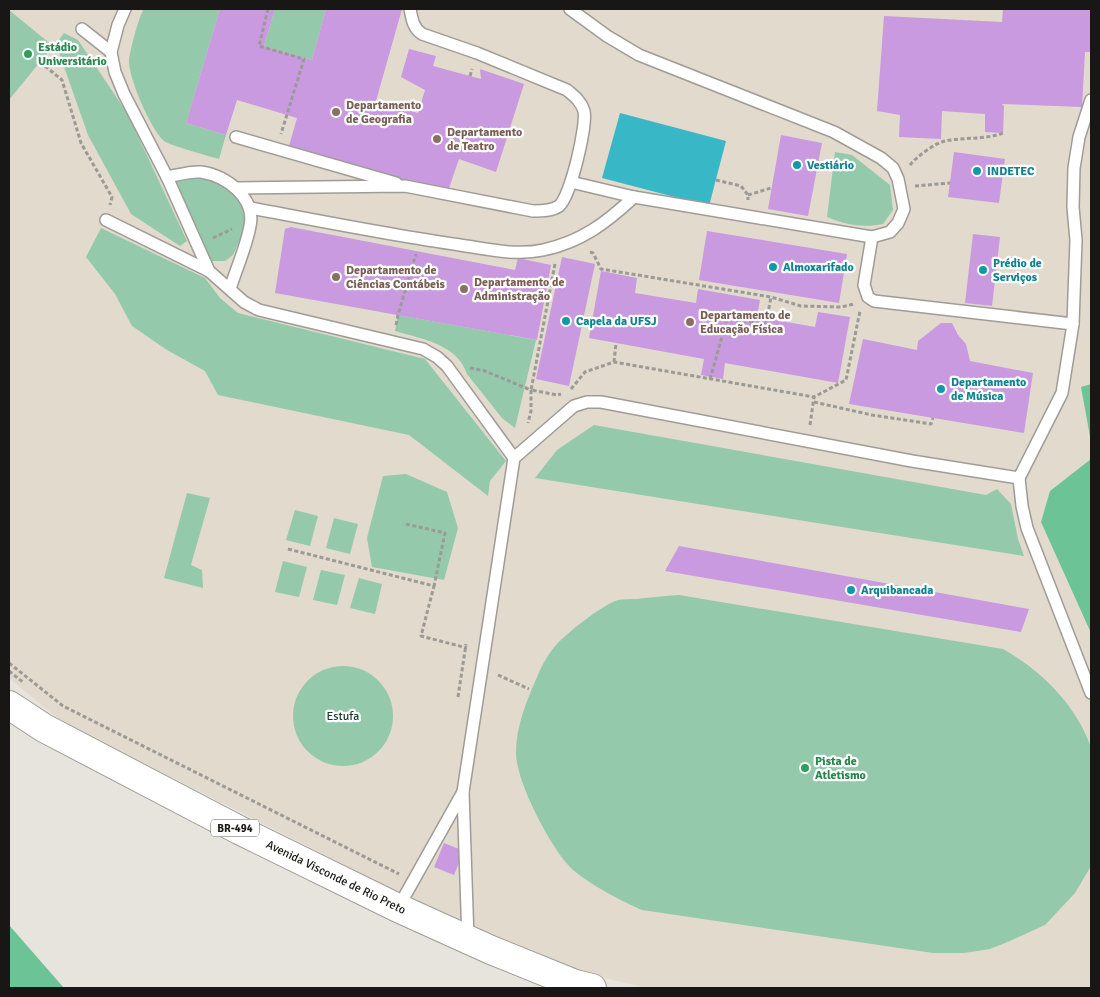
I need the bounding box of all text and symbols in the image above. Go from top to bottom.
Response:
place label: Estádio Universitário [38,40,107,69]
marker: Estádio Universitário [22,48,34,60]
place label: Departamento de Geografia [346,98,421,127]
marker: Departamento de Geografia [330,106,342,118]
place label: Departamento de Teatro [447,125,522,154]
marker: Departamento de Teatro [431,133,443,145]
place label: Vestiário [807,158,854,173]
marker: Vestiário [791,159,803,171]
place label: INDETEC [987,164,1035,179]
marker: INDETEC [971,165,983,177]
place label: Prédio de Serviços [993,256,1042,285]
place label: Almoxarifado [783,260,854,275]
marker: Almoxarifado [767,261,779,273]
place label: Departamento de Ciências Contábeis [346,263,446,292]
marker: Prédio de Serviços [977,264,989,276]
marker: Departamento de Ciências Contábeis [330,271,342,283]
place label: Departamento de Administração [474,275,564,304]
marker: Departamento de Administração [458,283,470,295]
place label: Departamento de Educação Física [700,308,790,337]
place label: Capela da UFSJ [576,314,657,329]
marker: Capela da UFSJ [560,315,572,327]
marker: Departamento de Educação Física [684,316,696,328]
place label: Departamento de Música [951,375,1026,404]
marker: Departamento de Música [935,383,947,395]
place label: Arquibancada [861,583,933,598]
marker: Arquibancada [845,584,857,596]
park label: Estufa [327,709,359,724]
place label: Pista de Atletismo [815,754,866,783]
marker: Pista de Atletismo [799,762,811,774]
road number: BR-494 [211,820,259,836]
street label: Avenida Visconde de Rio Preto [263,837,408,918]

